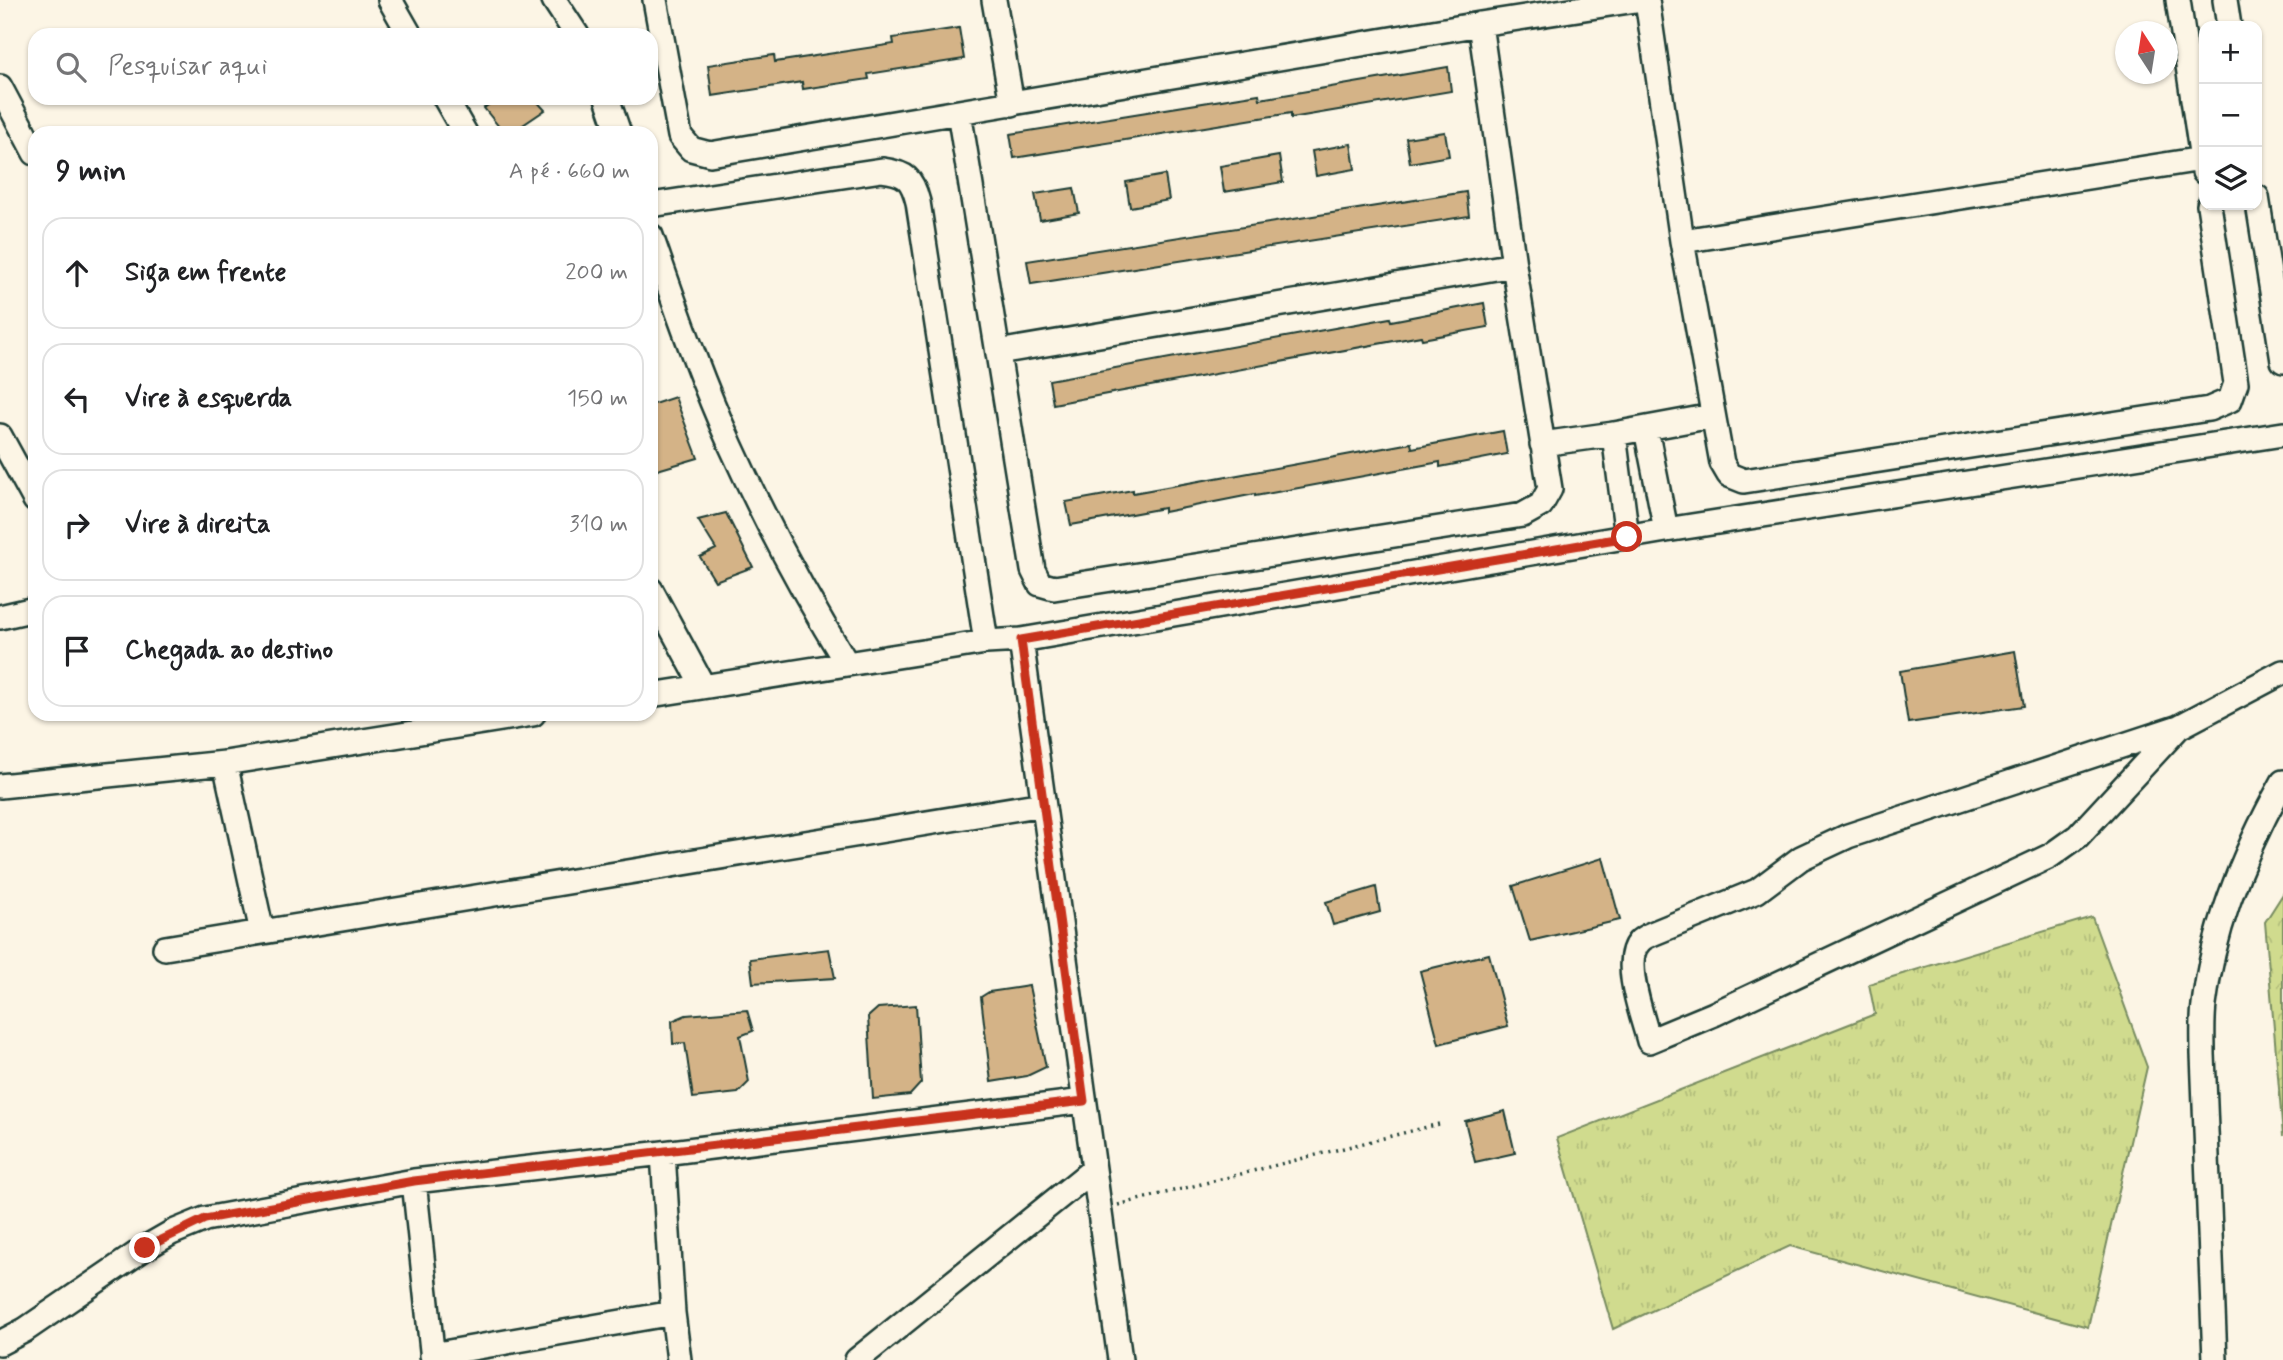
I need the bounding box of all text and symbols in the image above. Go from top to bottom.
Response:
north arrow [2115,21,2178,84]
map controls [2199,21,2262,210]
button: + [2199,21,2262,84]
search box [28,28,658,105]
icon: search [52,48,90,86]
text: Pesquisar aqui [108,50,267,84]
button: − [2199,84,2262,147]
button: layers [2199,147,2262,210]
text: 9 min [56,152,126,191]
text: A pé · 660 m [509,157,630,187]
icon: ahead [58,254,96,292]
text: Siga em frente [125,256,286,290]
text: 200 m [565,258,628,288]
icon: left [58,380,96,418]
text: Vire à esquerda [125,382,292,416]
text: 150 m [567,384,628,414]
icon: right [58,506,96,544]
text: Vire à direita [125,508,271,542]
text: 310 m [569,510,628,540]
route start [1611,521,1642,552]
icon: arrive [58,632,96,670]
text: Chegada ao destino [125,634,333,668]
route end [129,1232,160,1263]

